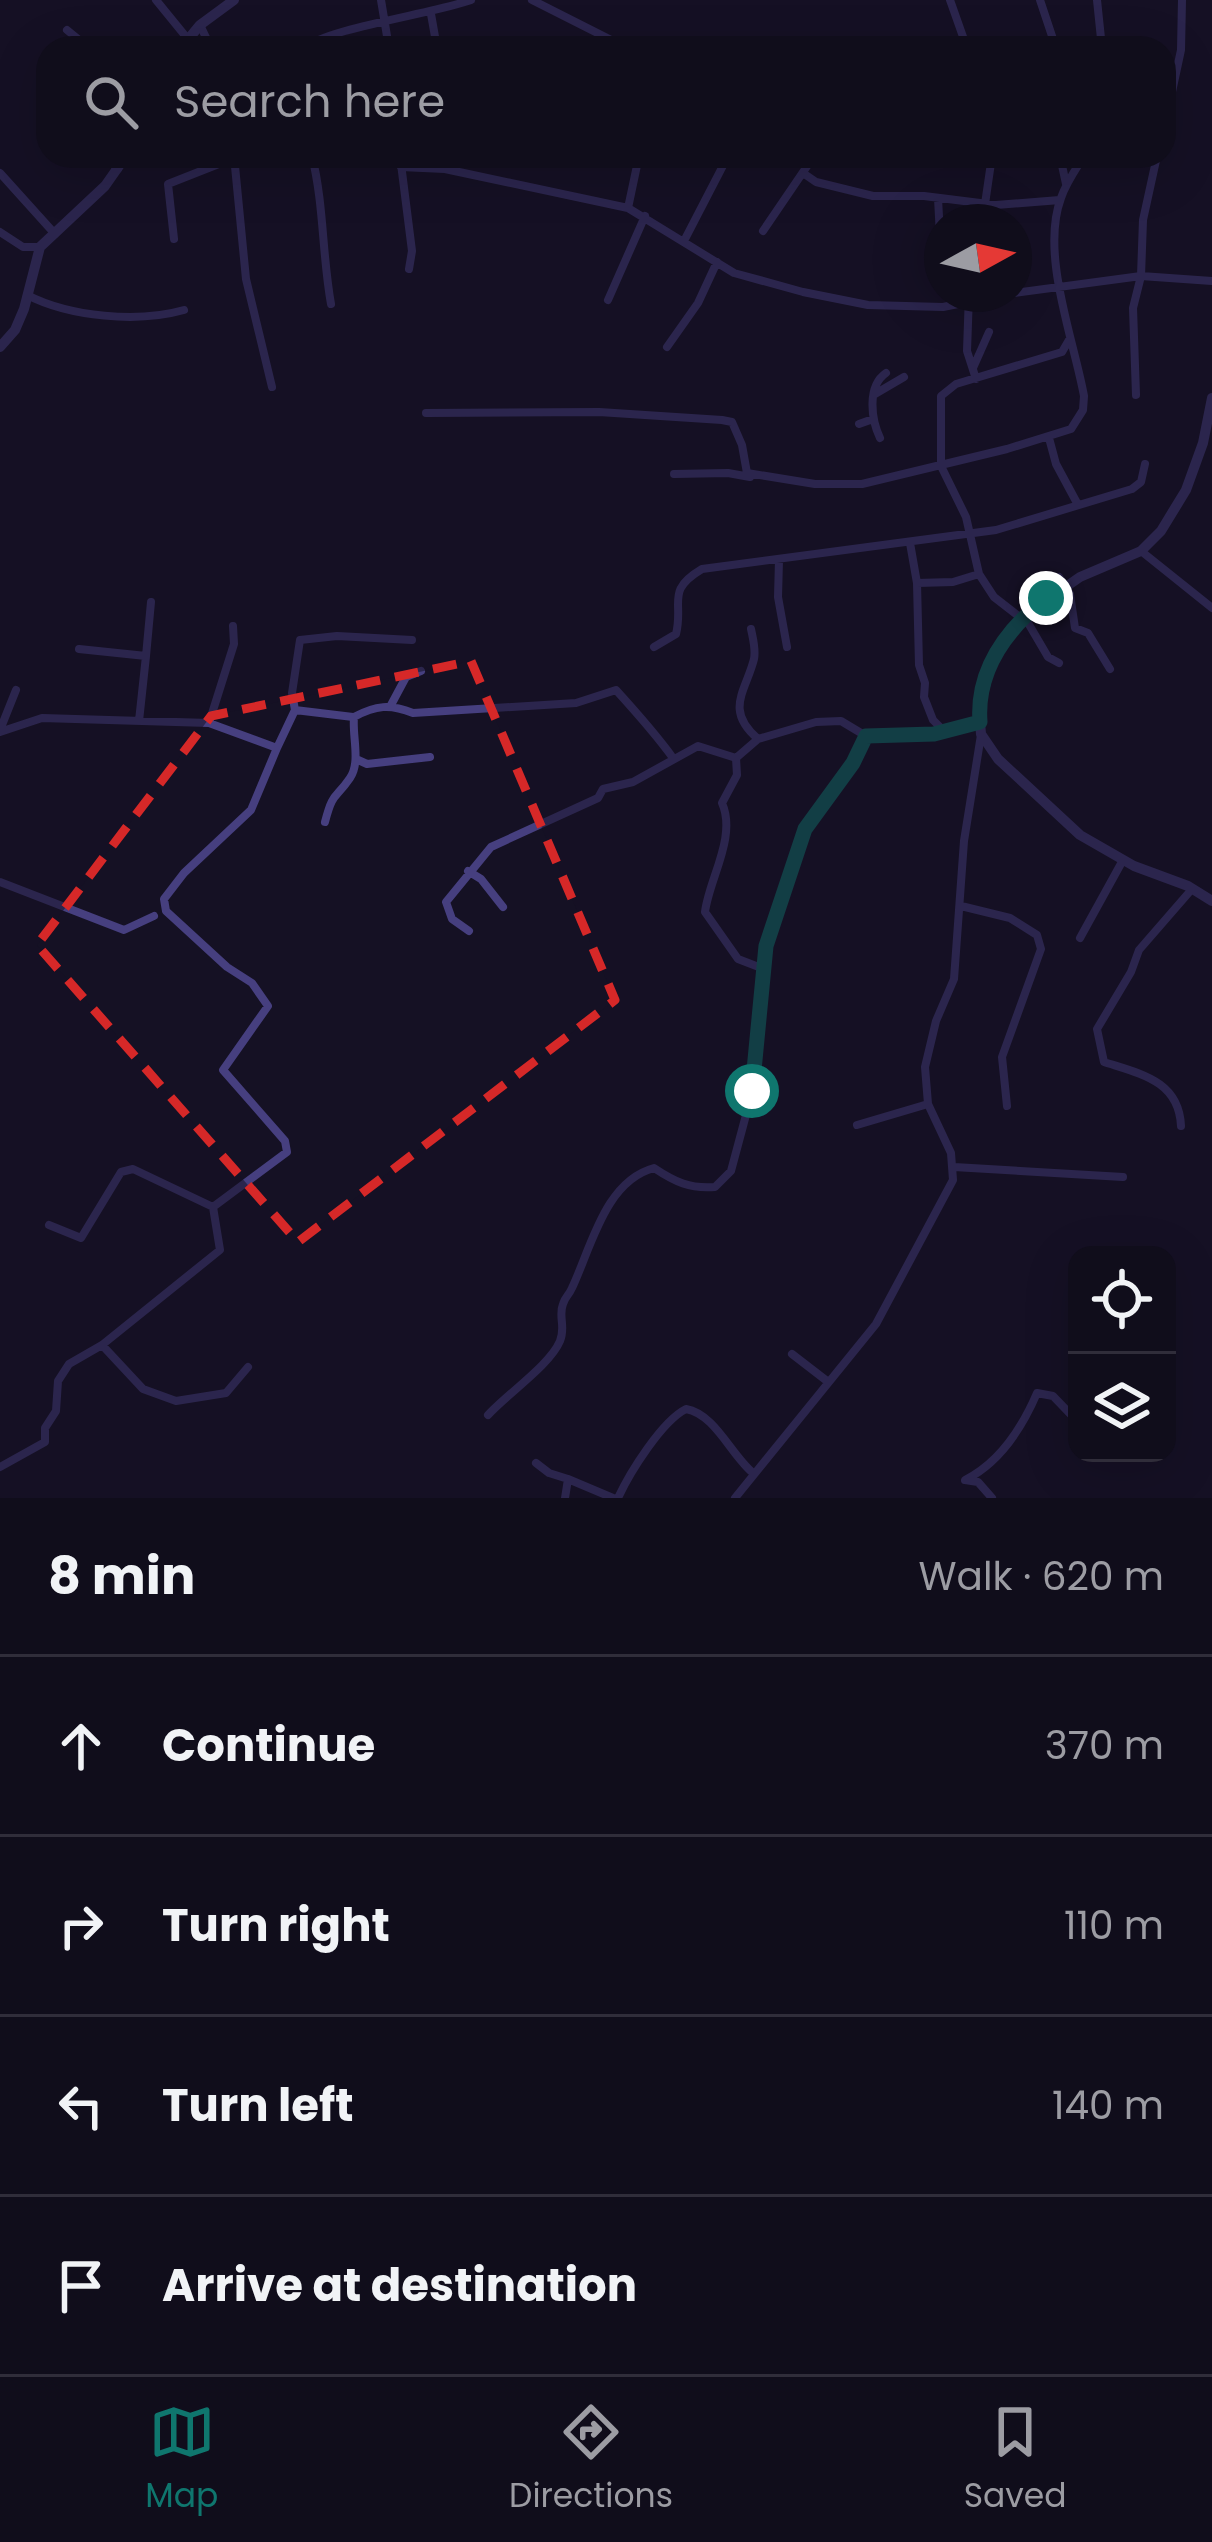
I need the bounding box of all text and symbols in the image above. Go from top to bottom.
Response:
search box [36,36,1176,168]
icon: search [78,69,144,135]
text: Search here [174,70,445,133]
north arrow [924,204,1032,312]
route end [1019,571,1073,625]
route start [725,1064,779,1118]
map controls [1068,1246,1176,1462]
button: locate [1068,1246,1176,1354]
button: layers [1068,1354,1176,1462]
text: 8 min [48,1540,195,1612]
text: Walk · 620 m [919,1549,1164,1604]
icon: ahead [48,1713,114,1779]
text: Continue [162,1714,375,1777]
text: 370 m [1045,1718,1164,1773]
icon: right [48,1893,114,1959]
text: Turn right [162,1894,390,1957]
text: 110 m [1064,1898,1164,1953]
icon: left [48,2073,114,2139]
text: Turn left [162,2074,354,2137]
text: 140 m [1052,2078,1164,2133]
icon: arrive [48,2253,114,2319]
text: Arrive at destination [162,2254,637,2317]
tab: Map [145,2399,218,2521]
tab: Directions [509,2399,673,2521]
tab: Saved [964,2399,1067,2521]

